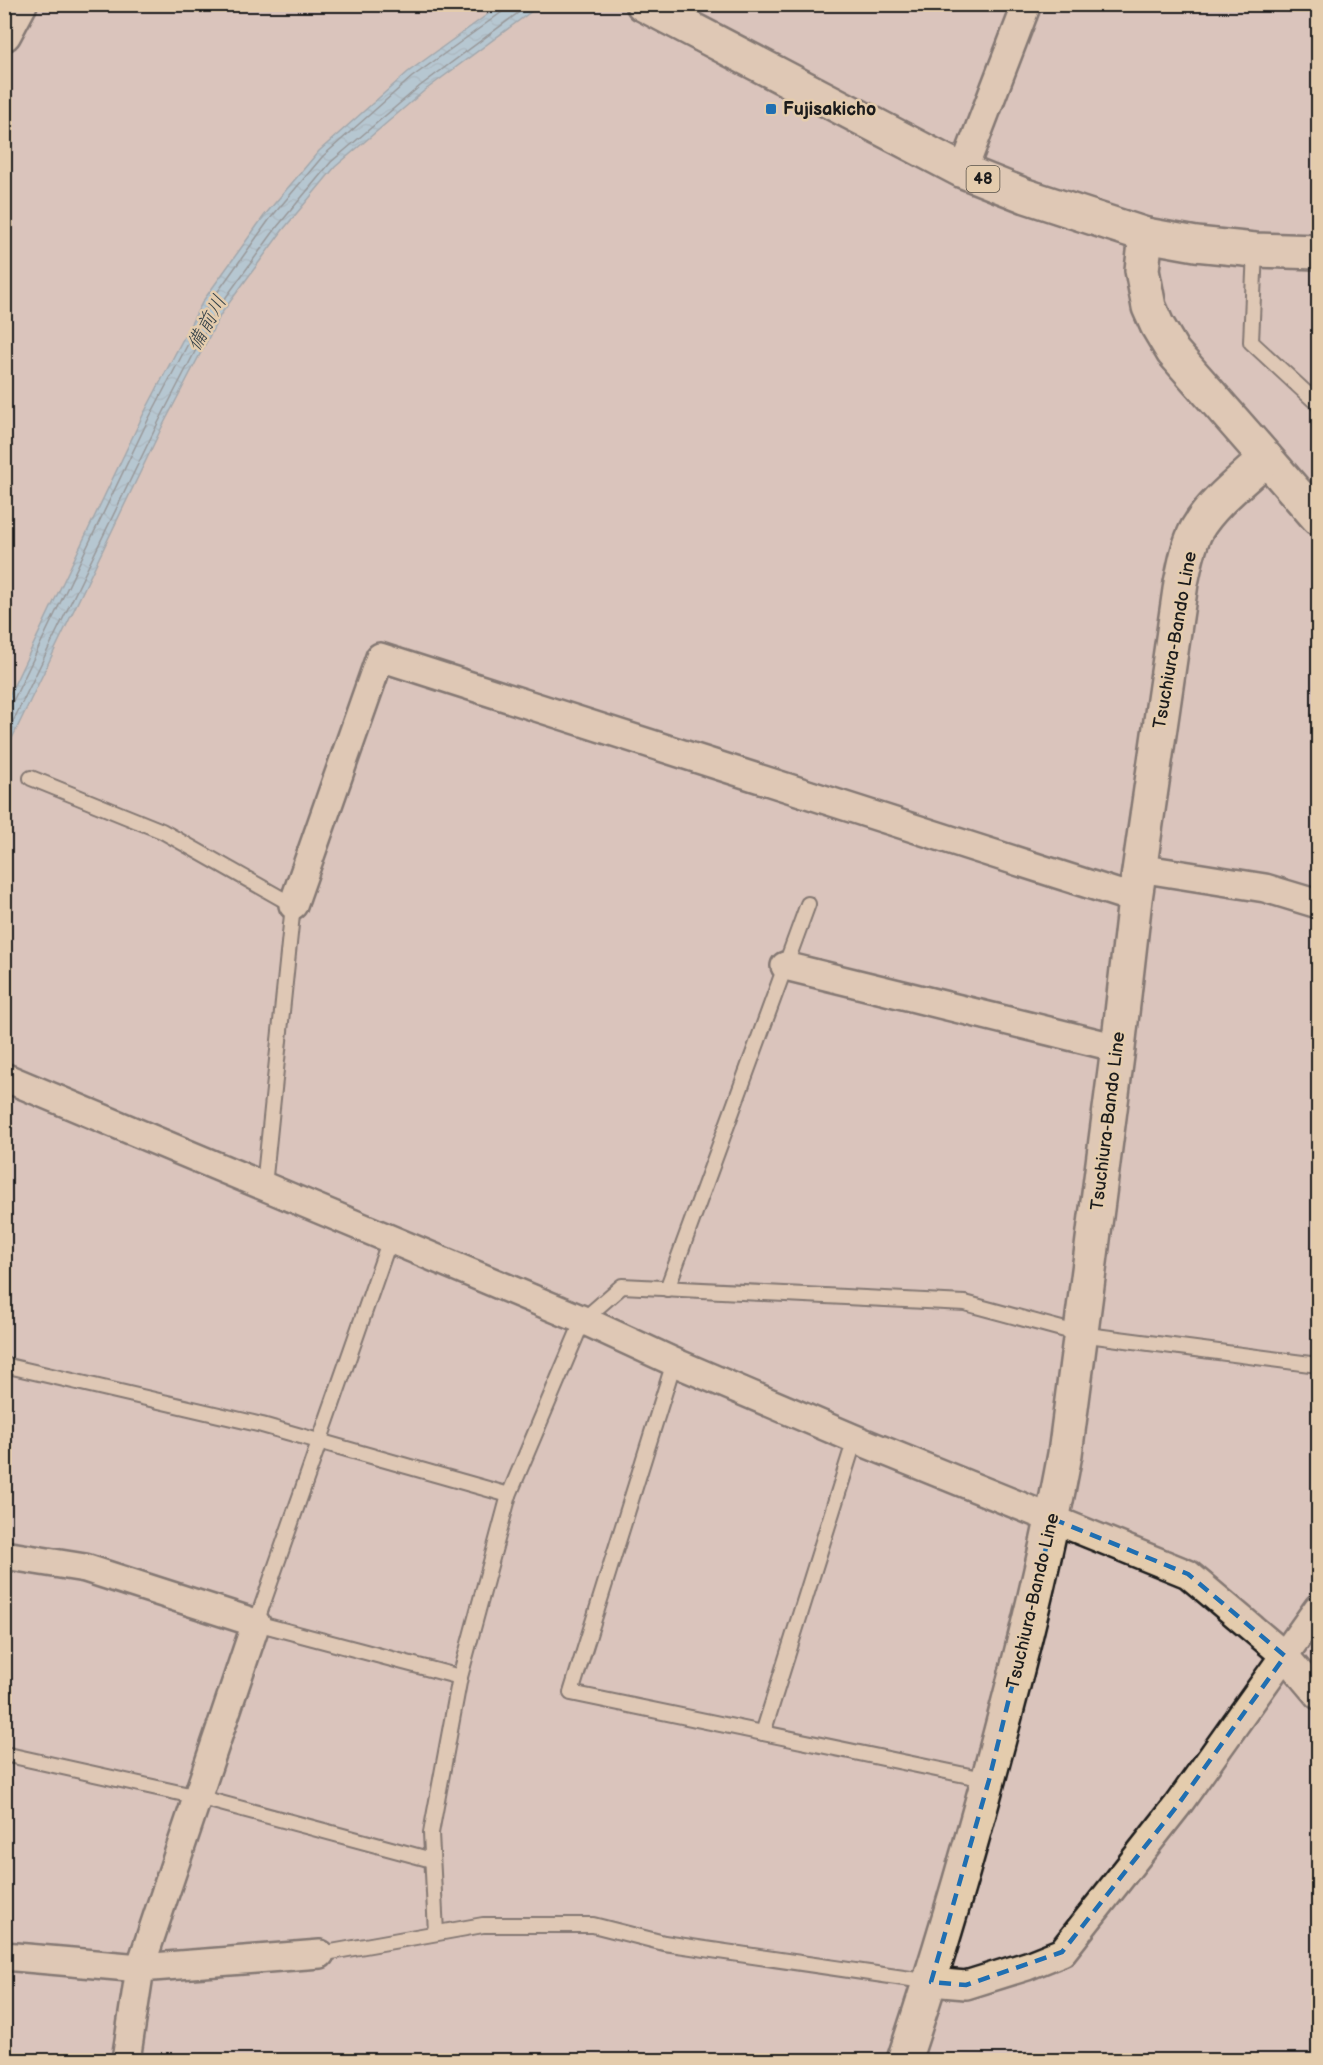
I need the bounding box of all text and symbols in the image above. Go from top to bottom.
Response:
place label: Fujisakicho [783,99,876,120]
marker: Fujisakicho [764,102,778,116]
road number: 48 [966,166,1000,192]
water label: 備前川 [182,291,232,355]
street label: Tsuchiura-Bando Line [1149,549,1201,730]
street label: Tsuchiura-Bando Line [1087,1030,1129,1212]
street label: Tsuchiura-Bando Line [1003,1511,1064,1691]

